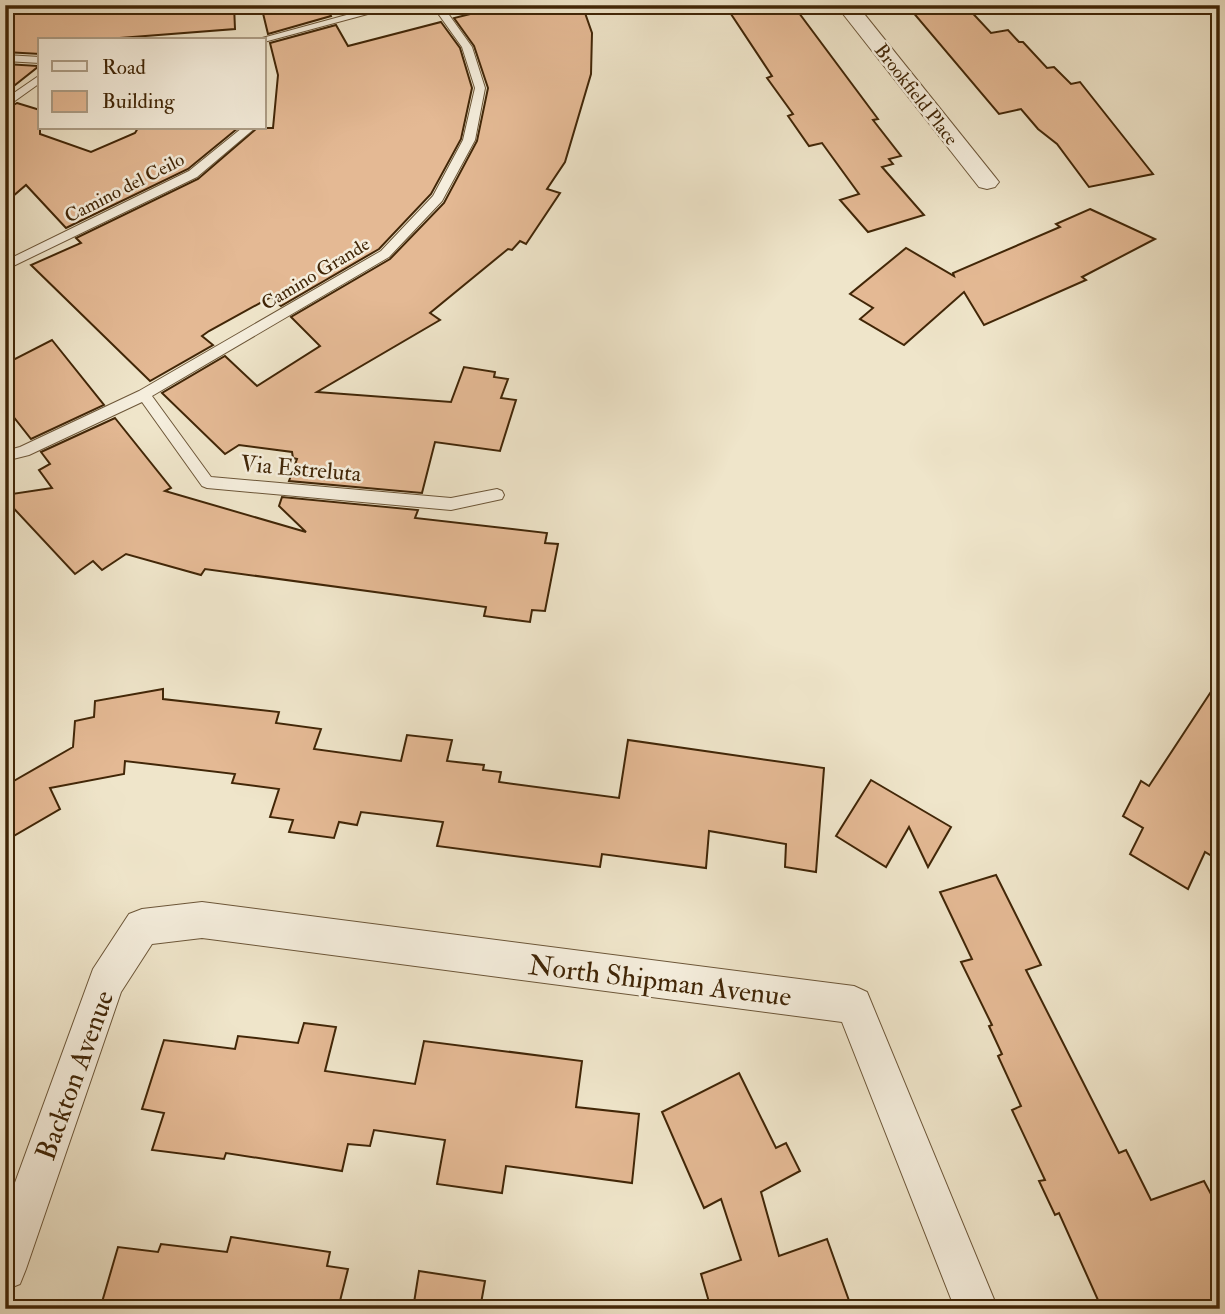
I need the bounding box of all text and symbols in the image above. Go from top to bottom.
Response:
legend [38,38,266,130]
street label: Brookfield Place [869,39,963,150]
text: Road [102,54,147,81]
text: Building [102,88,175,115]
street label: Camino del Ceilo [60,147,188,228]
street label: Camino Grande [257,232,374,316]
street label: Via Estreluta [239,449,363,488]
street label: North Shipman Avenue [526,948,793,1015]
street label: Backton Avenue [29,986,122,1165]

